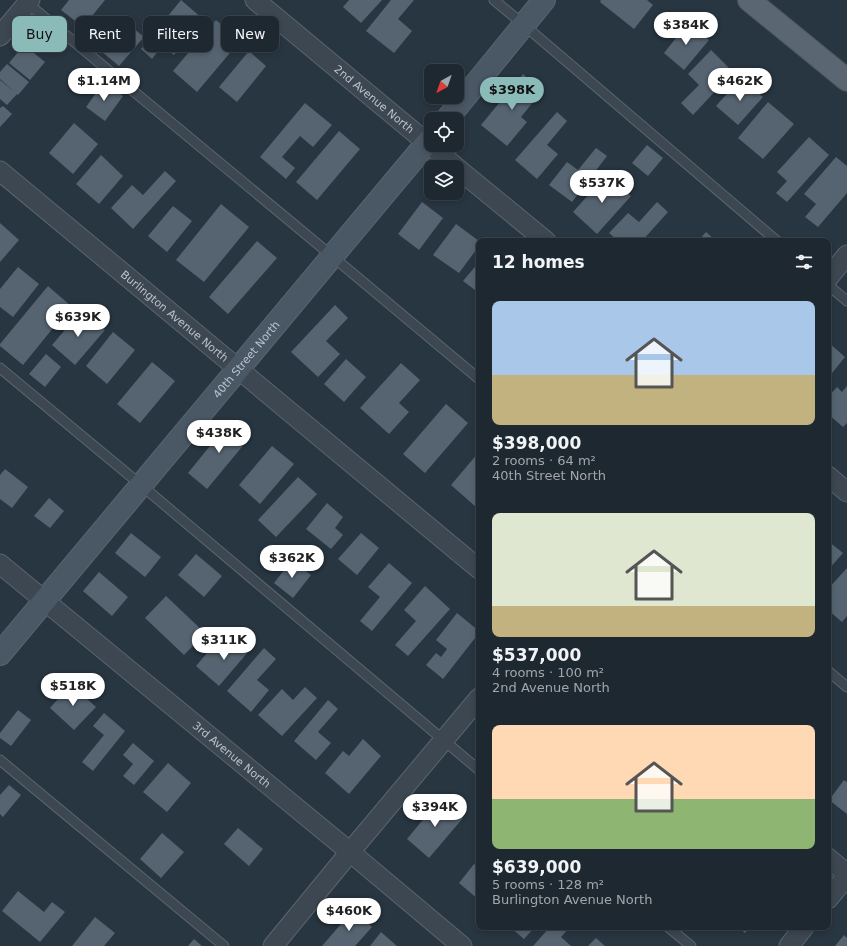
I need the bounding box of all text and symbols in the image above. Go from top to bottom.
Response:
pin: $384K [658,12,714,46]
chip: Buy [12,16,67,52]
chip: Rent [75,16,135,52]
chip: Filters [143,16,213,52]
chip: New [221,16,279,52]
text: $384K [663,17,709,32]
street label: 2nd Avenue North [331,63,416,136]
north arrow [424,64,464,104]
map controls [424,64,464,200]
pin: $1.14M [71,68,137,102]
pin: $462K [712,68,768,102]
text: $1.14M [77,73,131,88]
text: $462K [717,73,763,88]
pin: $398K [484,77,540,111]
text: $398K [489,82,535,97]
button: locate [424,112,464,152]
button: layers [424,160,464,200]
pin: $537K [574,170,630,204]
text: $537K [579,175,625,190]
icon: filters [793,251,815,273]
text: 12 homes [492,252,585,272]
street label: Burlington Avenue North [118,268,231,365]
pin: $639K [50,304,106,338]
text: $639K [55,309,101,324]
street label: 40th Street North [211,318,283,401]
icon: home [618,327,690,399]
pin: $438K [191,420,247,454]
text: $438K [196,425,242,440]
text: $398,000 [492,433,581,453]
text: 2 rooms · 64 m² [492,453,596,468]
text: 40th Street North [492,468,606,483]
icon: home [618,539,690,611]
pin: $362K [264,545,320,579]
text: $362K [269,550,315,565]
pin: $311K [196,627,252,661]
text: $311K [201,632,247,647]
text: $537,000 [492,645,581,665]
text: 4 rooms · 100 m² [492,665,604,680]
pin: $518K [45,673,101,707]
text: $518K [50,678,96,693]
text: 2nd Avenue North [492,680,610,695]
street label: 3rd Avenue North [190,719,273,791]
icon: home [618,751,690,823]
pin: $394K [407,794,463,828]
text: $394K [412,799,458,814]
text: $639,000 [492,857,581,877]
text: 5 rooms · 128 m² [492,877,604,892]
text: Burlington Avenue North [492,892,652,907]
pin: $460K [321,898,377,932]
text: $460K [326,903,372,918]

